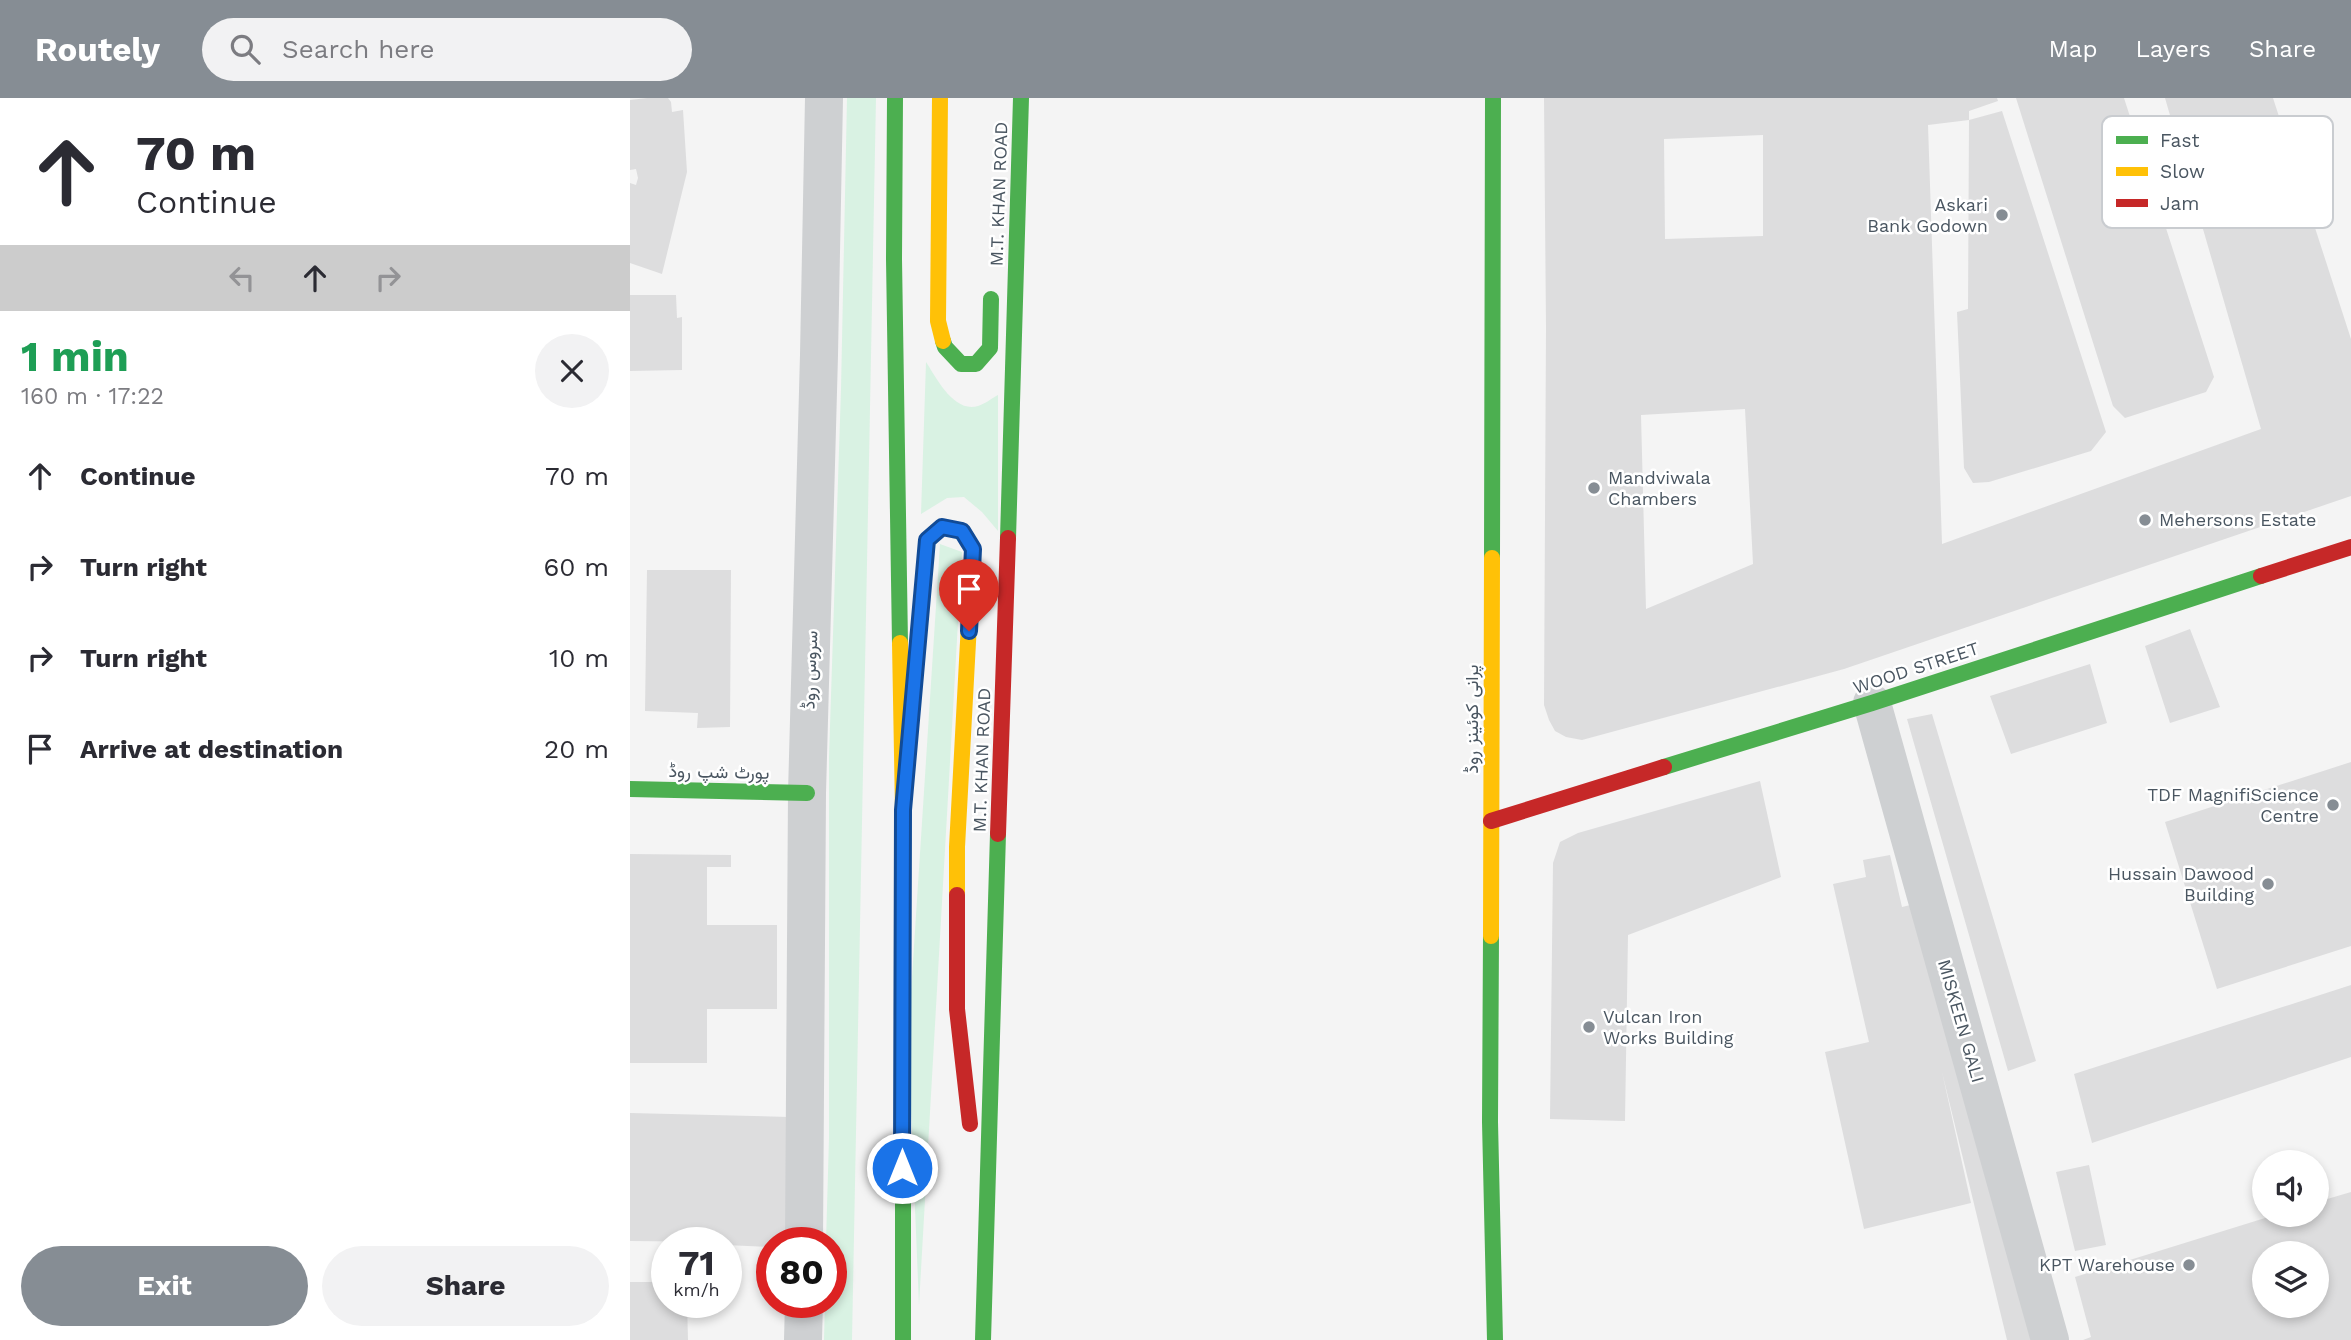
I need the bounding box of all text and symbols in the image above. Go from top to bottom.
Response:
search box [202,18,692,81]
text: Routely [35,30,160,69]
icon: search [226,30,264,68]
text: Search here [282,34,434,64]
text: Map [2049,35,2097,63]
text: Layers [2135,35,2211,63]
text: Share [2249,35,2316,63]
legend [2102,116,2333,228]
street label: M.T. KHAN ROAD [985,121,1012,267]
text: 70 m [136,124,256,182]
icon: ahead [21,126,112,217]
text: Fast [2160,129,2199,152]
text: Slow [2160,160,2205,183]
text: Continue [136,183,277,221]
text: Jam [2160,192,2199,215]
place label: Askari Bank Godown [1867,194,1988,236]
marker: Askari Bank Godown [1994,207,2010,223]
icon: left [223,259,261,297]
icon: ahead [296,259,334,297]
icon: right [369,259,407,297]
text: 1 min [21,332,129,381]
button: close [535,334,609,408]
text: 160 m · 17:22 [21,383,164,410]
icon: ahead [21,457,59,495]
text: Continue [80,461,196,491]
text: 70 m [545,461,609,491]
place label: Mandviwala Chambers [1608,467,1711,509]
marker: Mandviwala Chambers [1586,480,1602,496]
place label: Mehersons Estate [2159,509,2316,530]
marker: Mehersons Estate [2137,512,2153,528]
icon: right [21,548,59,586]
text: Turn right [80,552,207,582]
text: 60 m [543,552,609,582]
pin [939,559,999,631]
icon: arrive [950,570,988,608]
street label: سروس روڈ [798,630,822,710]
street label: WOOD STREET [1850,637,1981,698]
icon: right [21,639,59,677]
text: Turn right [80,643,207,673]
text: 10 m [549,643,609,673]
street label: پرانی کوئینز روڈ [1461,665,1484,773]
street label: M.T. KHAN ROAD [968,687,995,833]
icon: arrive [21,730,59,768]
text: Arrive at destination [80,734,343,764]
text: 20 m [544,734,609,764]
street label: پورٹ شپ روڈ [668,760,770,785]
place label: TDF MagnifiScience Centre [2147,784,2319,826]
marker: TDF MagnifiScience Centre [2325,797,2341,813]
place label: Hussain Dawood Building [2108,863,2254,905]
marker: Hussain Dawood Building [2260,876,2276,892]
street label: MISKEEN GALI [1934,957,1989,1085]
place label: Vulcan Iron Works Building [1603,1006,1734,1048]
marker: Vulcan Iron Works Building [1581,1019,1597,1035]
position arrow [865,1131,939,1205]
map controls [2252,1150,2329,1318]
button: sound [2252,1150,2329,1227]
speed limit sign: 80 [756,1227,847,1318]
button: layers [2252,1241,2329,1318]
text: 71 [678,1242,715,1284]
button: Exit [21,1246,308,1326]
button: Share [322,1246,609,1326]
place label: KPT Warehouse [2039,1254,2175,1275]
marker: KPT Warehouse [2181,1257,2197,1273]
text: km/h [673,1279,720,1300]

